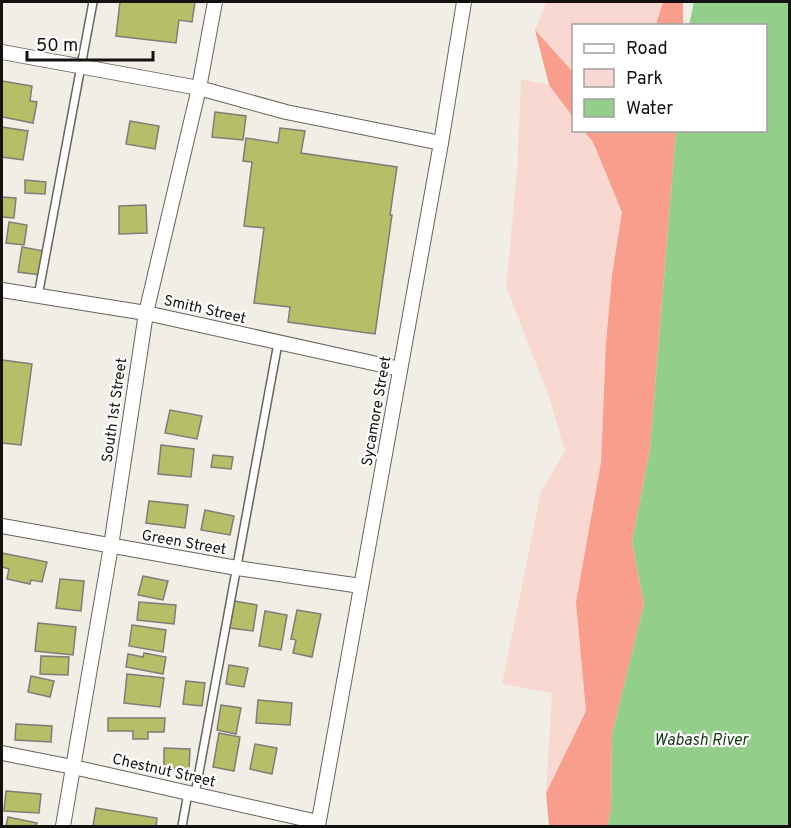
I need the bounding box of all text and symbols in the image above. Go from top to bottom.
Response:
scale bar [27,24,153,62]
legend [572,24,767,132]
text: 50 m [36,35,78,58]
text: Road [626,38,668,61]
text: Park [626,68,663,91]
text: Water [626,98,673,121]
street label: Smith Street [162,292,248,329]
street label: Sycamore Street [358,355,397,468]
street label: South 1st Street [99,357,132,464]
street label: Green Street [140,527,228,560]
water label: Wabash River [654,731,750,751]
street label: Chestnut Street [110,750,217,793]

